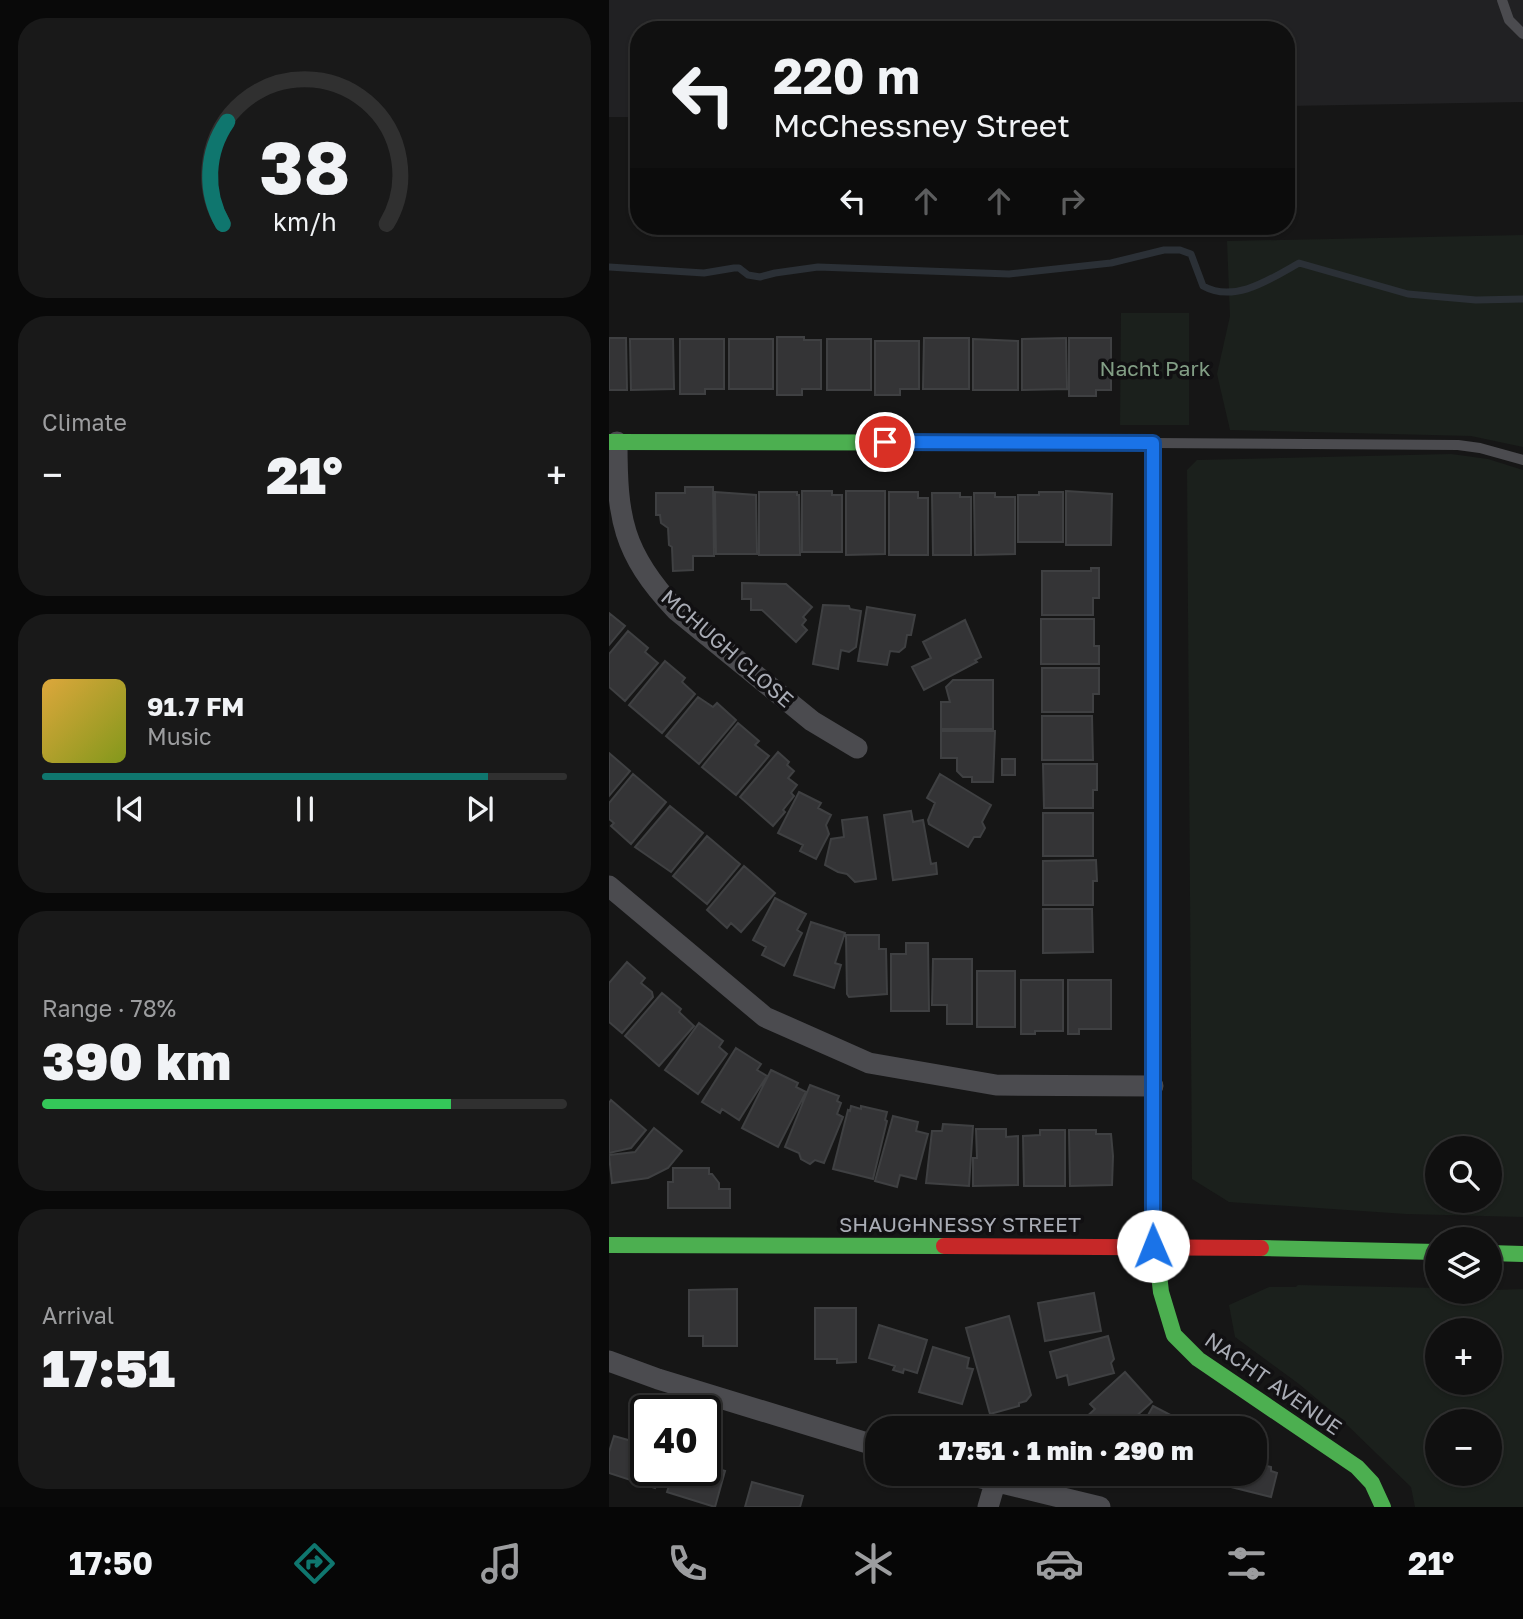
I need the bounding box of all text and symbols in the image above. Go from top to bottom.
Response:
text: 220 m [773,46,920,105]
icon: left [658,49,749,140]
text: McChessney Street [773,106,1070,144]
text: 38 [259,123,350,210]
icon: left [834,182,872,220]
icon: ahead [907,182,945,220]
icon: ahead [980,182,1018,220]
icon: right [1053,182,1091,220]
text: km/h [273,206,336,237]
park label: Nacht Park [1099,355,1211,381]
text: Climate [42,408,127,436]
pin [855,412,915,472]
icon: arrive [866,423,904,461]
text: 21° [266,443,343,505]
text: − [42,452,63,497]
text: + [546,452,567,497]
street label: MCHUGH CLOSE [656,584,799,713]
text: 91.7 FM [147,691,245,722]
text: Music [147,722,212,750]
icon: previous [111,790,149,828]
icon: pause [286,790,324,828]
icon: next [461,790,499,828]
text: Range · 78% [42,994,176,1022]
text: 390 km [42,1029,231,1091]
map controls [1425,1136,1502,1486]
button: search [1425,1136,1502,1213]
position arrow [1116,1209,1190,1283]
street label: SHAUGHNESSY STREET [839,1211,1081,1237]
button: layers [1425,1227,1502,1304]
text: Arrival [42,1301,114,1329]
button: + [1425,1318,1502,1395]
street label: NACHT AVENUE [1200,1326,1347,1440]
text: 17:51 [42,1336,175,1398]
speed limit sign: 40 [630,1395,721,1486]
button: − [1425,1409,1502,1486]
text: 17:51 · 1 min · 290 m [938,1435,1194,1466]
icon: directions [290,1539,339,1588]
icon: music [477,1539,526,1588]
icon: phone [663,1539,712,1588]
icon: climate [849,1539,898,1588]
icon: car [1035,1539,1084,1588]
icon: filters [1222,1539,1271,1588]
text: 17:50 [69,1544,153,1582]
text: 21° [1408,1544,1454,1582]

